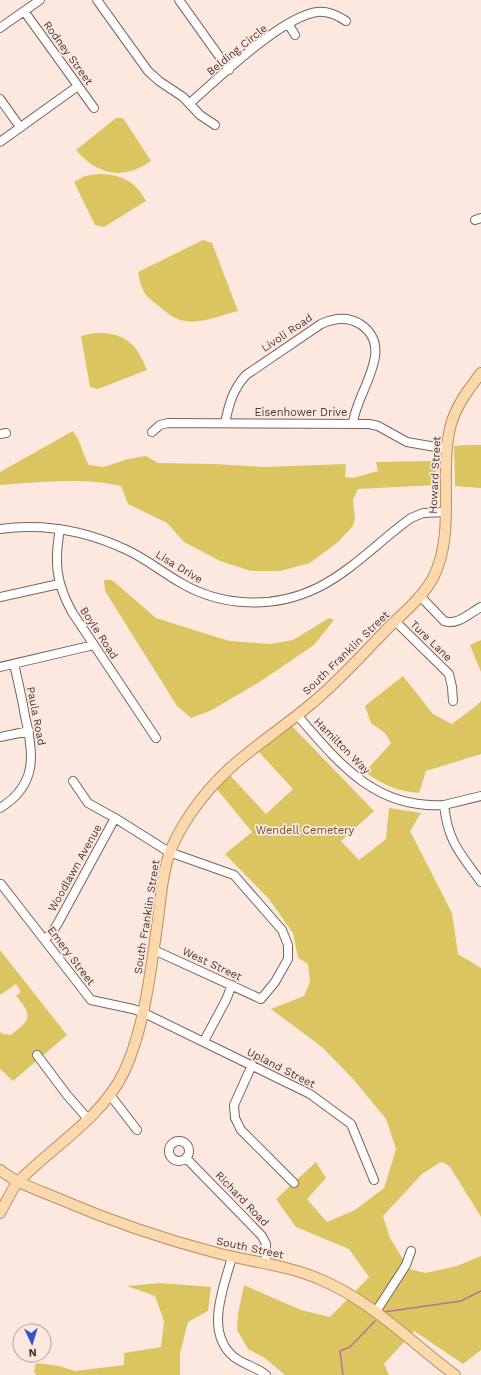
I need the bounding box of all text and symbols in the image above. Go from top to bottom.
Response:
street label: Rodney Street [40,19,96,88]
street label: Belding Circle [204,22,270,78]
street label: Livoli Road [259,311,315,355]
street label: Eisenhower Drive [255,406,347,419]
street label: Howard Street [426,435,444,514]
street label: Lisa Drive [153,548,205,586]
street label: Boyle Road [77,604,121,662]
street label: South Franklin Street [300,608,392,698]
street label: Ture Lane [407,618,455,664]
street label: Paula Road [24,685,48,747]
street label: Hamilton Way [311,715,373,777]
street label: Woodlawn Avenue [46,822,104,914]
park label: Wendell Cemetery [256,824,355,837]
street label: South Franklin Street [132,859,163,975]
street label: Emery Street [45,924,98,988]
street label: West Street [180,945,244,984]
street label: Upland Street [245,1045,318,1091]
street label: Richard Road [213,1169,271,1229]
street label: South Street [215,1234,285,1262]
north arrow [12,1323,52,1363]
text: N [28,1346,37,1359]

